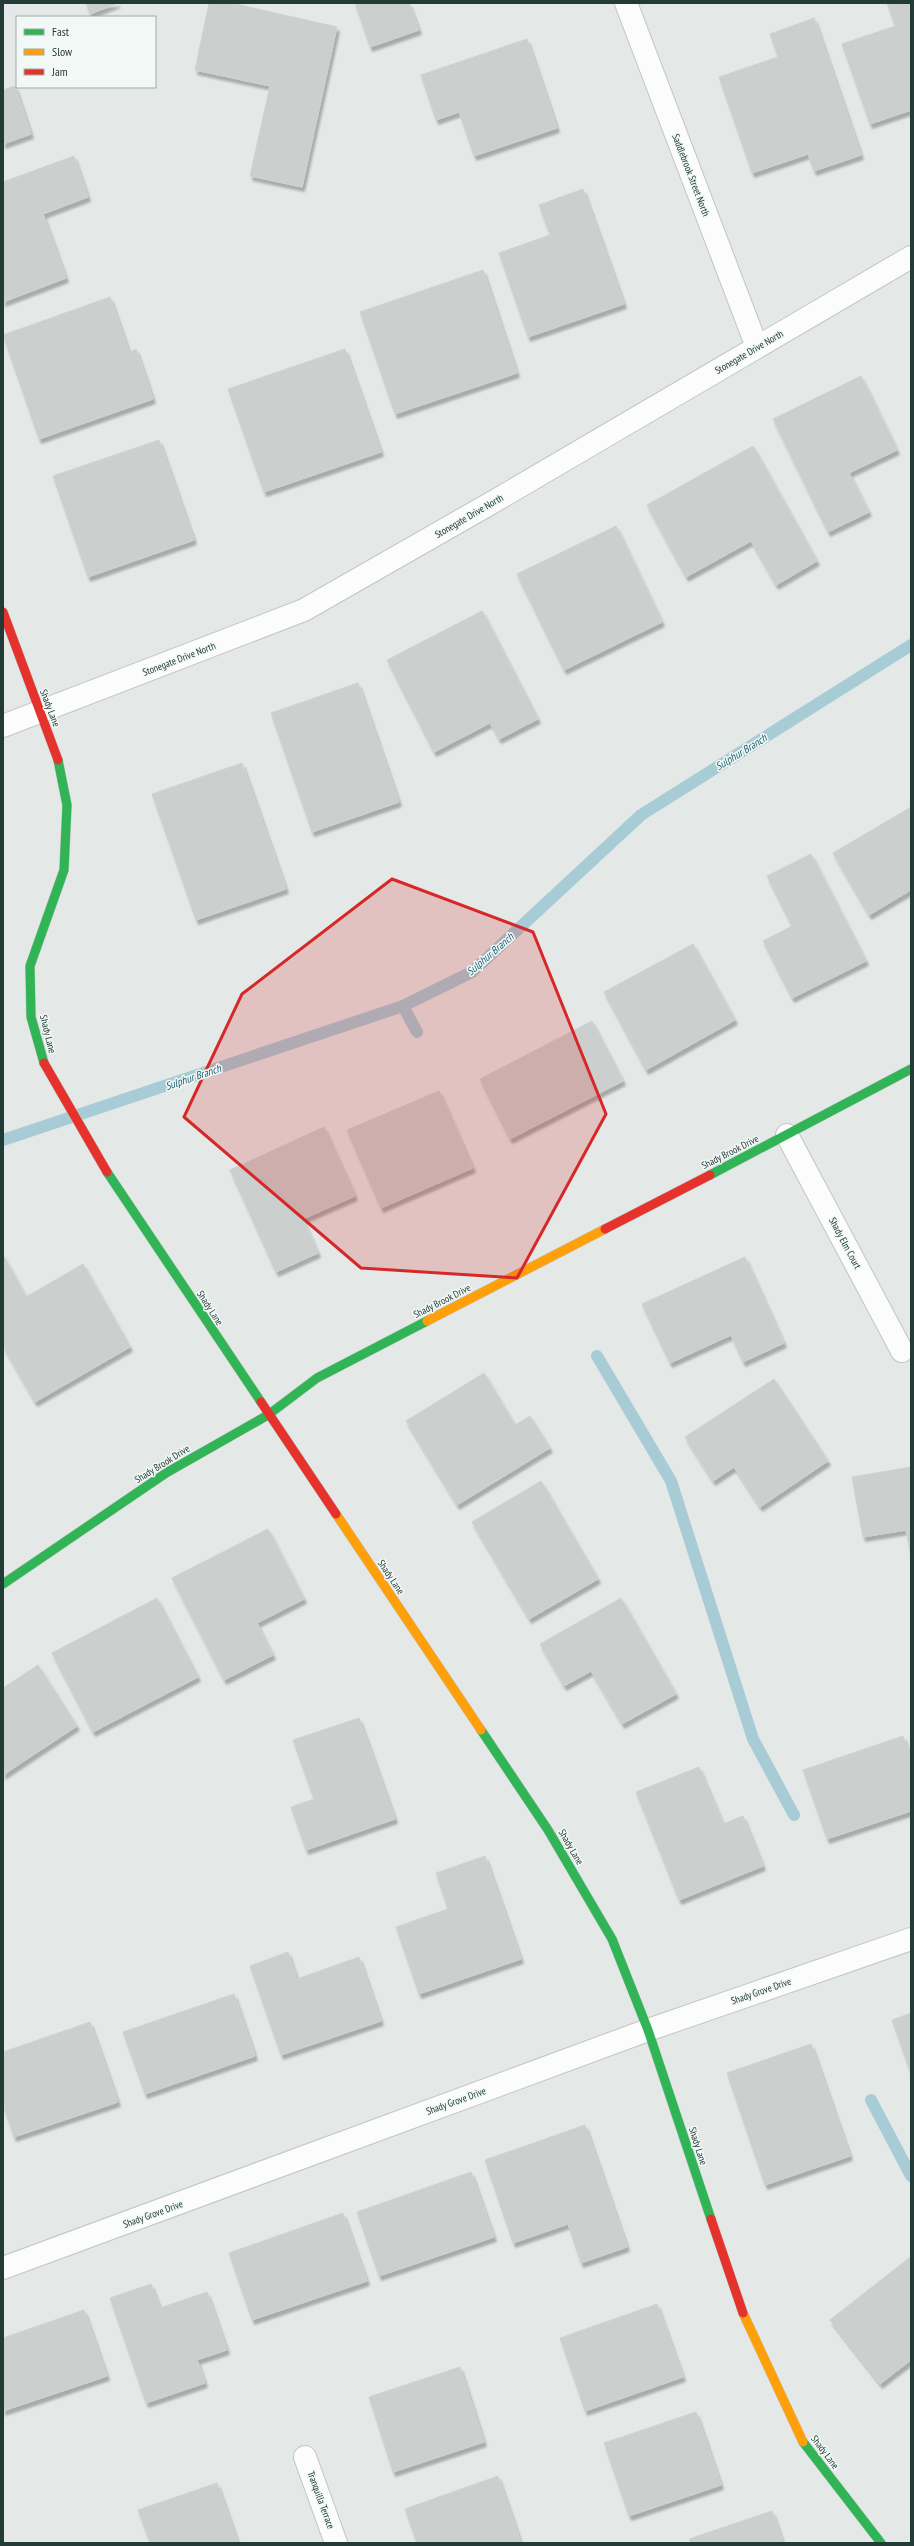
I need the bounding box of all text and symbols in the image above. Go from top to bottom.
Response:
legend [16,16,156,88]
text: Fast [52,24,70,39]
text: Slow [52,44,73,59]
text: Jam [51,64,68,79]
street label: Saddlebrook Street North [669,132,713,218]
street label: Stonegate Drive North [712,327,786,377]
street label: Stonegate Drive North [432,491,506,541]
street label: Stonegate Drive North [141,639,217,679]
street label: Shady Lane [37,687,63,729]
water label: Sulphur Branch [713,730,770,773]
water label: Sulphur Branch [464,929,517,978]
street label: Shady Lane [37,1013,59,1055]
water label: Sulphur Branch [163,1061,224,1093]
street label: Shady Brook Drive [699,1132,761,1172]
street label: Shady Elm Court [826,1215,864,1271]
street label: Shady Brook Drive [411,1281,473,1321]
street label: Shady Lane [194,1288,226,1328]
street label: Shady Brook Drive [132,1442,192,1486]
street label: Shady Lane [375,1557,407,1597]
street label: Shady Lane [556,1827,586,1867]
street label: Shady Grove Drive [729,1975,793,2007]
street label: Shady Grove Drive [424,2084,488,2118]
street label: Shady Lane [686,2125,710,2167]
street label: Shady Grove Drive [121,2197,185,2231]
street label: Shady Lane [808,2432,842,2472]
street label: Tranquilla Terrace [305,2469,337,2531]

